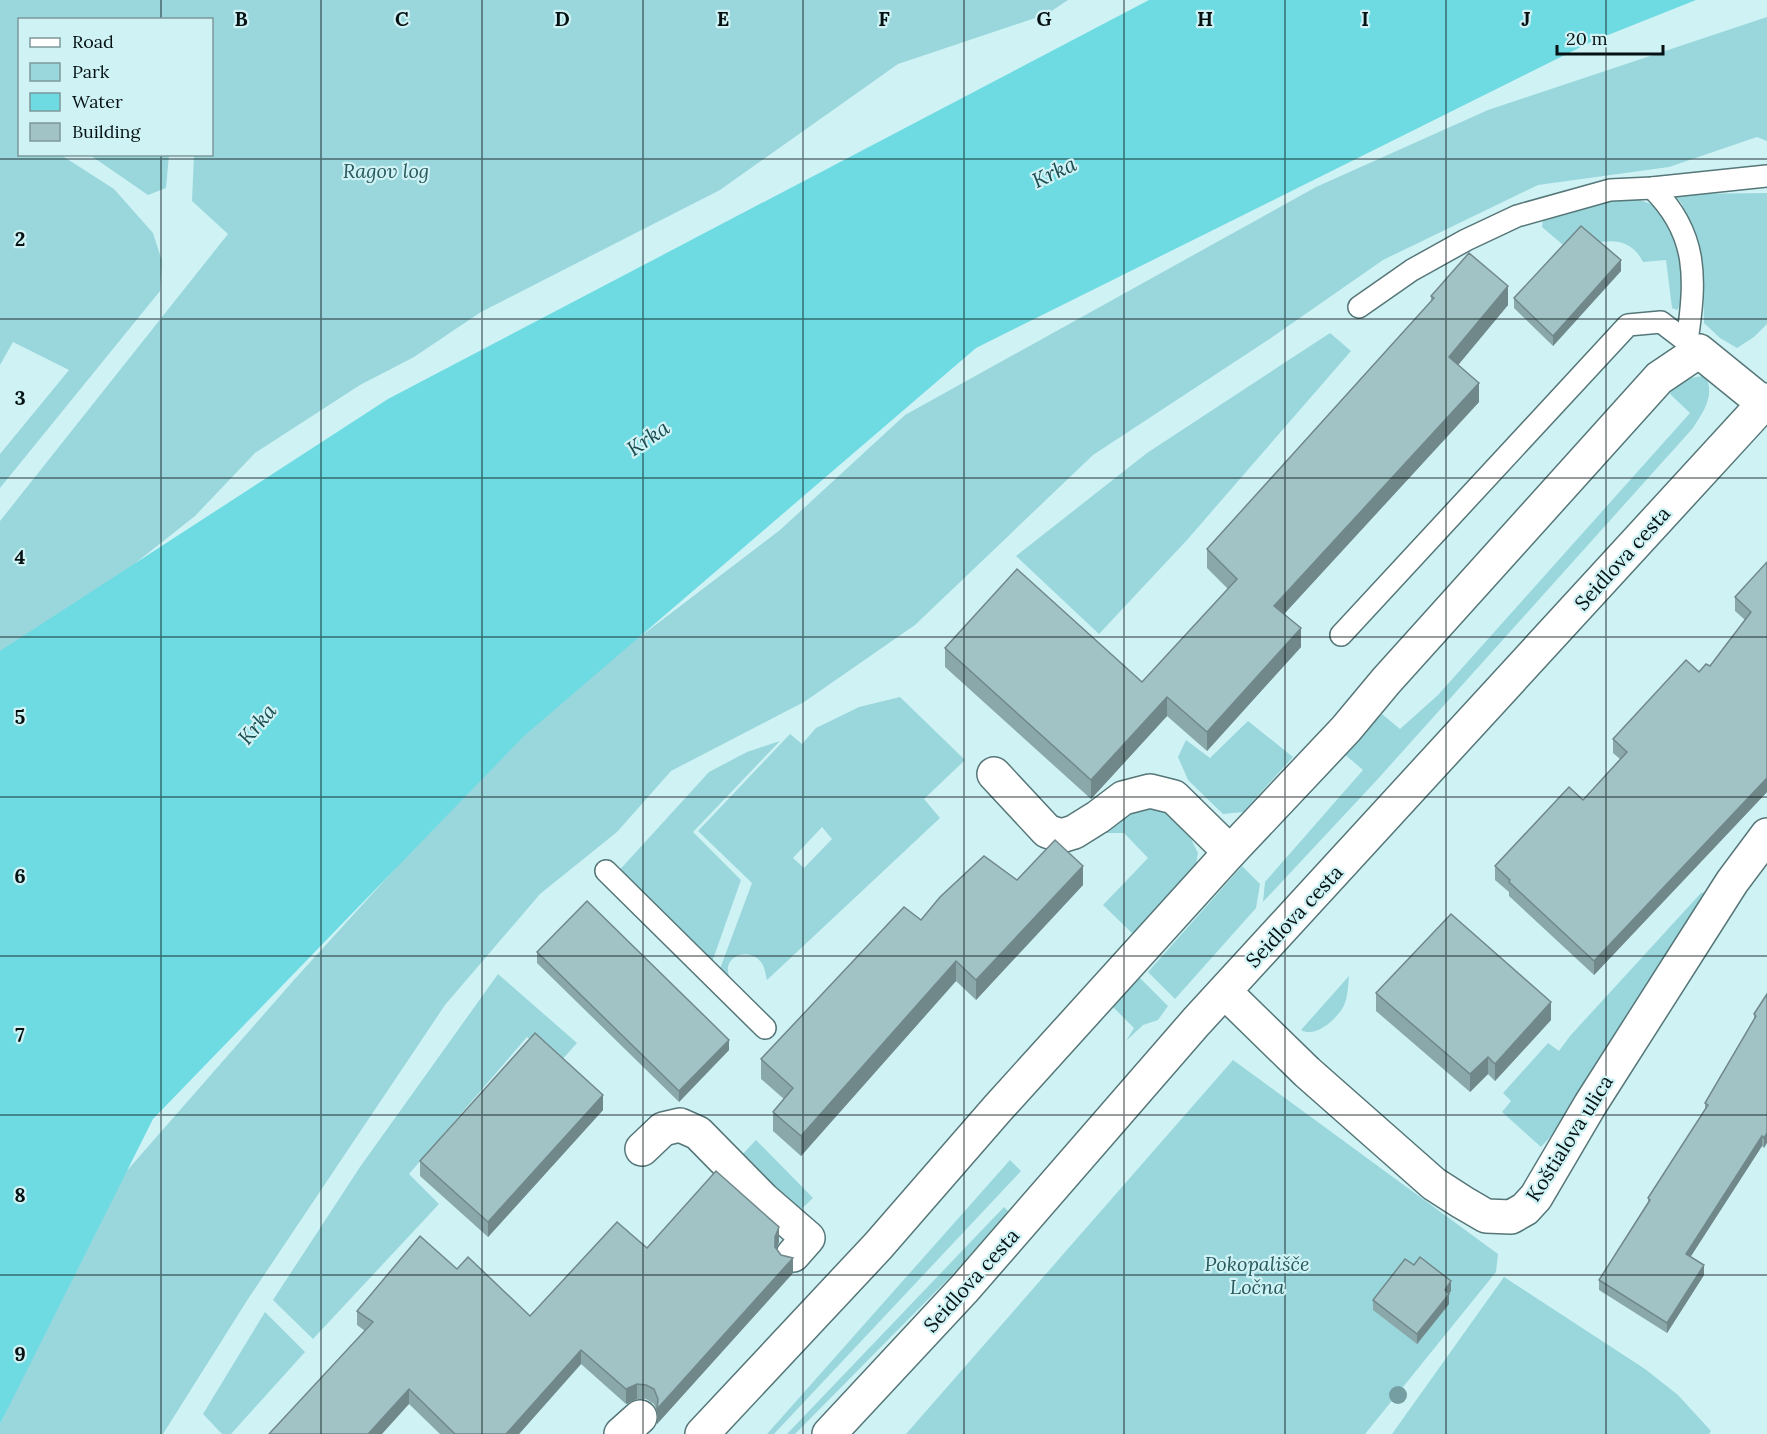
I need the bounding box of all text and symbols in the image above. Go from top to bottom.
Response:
text: B [234,6,248,31]
text: C [395,6,409,31]
text: D [554,6,570,31]
text: E [717,6,729,31]
text: F [878,6,890,31]
text: G [1036,6,1052,31]
text: H [1197,6,1213,31]
text: I [1361,6,1369,31]
text: J [1521,6,1531,31]
legend [18,18,213,156]
scale bar [1557,18,1664,56]
text: 20 m [1566,27,1608,50]
text: Road [72,30,114,53]
text: Park [72,60,110,83]
text: Water [72,90,123,113]
text: Building [72,120,142,143]
water label: Krka [1028,150,1081,194]
park label: Ragov log [343,158,429,183]
text: 2 [15,226,25,251]
text: 3 [14,385,26,410]
water label: Krka [622,414,675,462]
street label: Seidlova cesta [1569,501,1675,615]
text: 4 [15,544,26,569]
water label: Krka [232,697,282,750]
text: 5 [15,704,26,729]
street label: Seidlova cesta [1240,860,1348,972]
text: 6 [14,863,26,888]
text: 7 [15,1022,25,1047]
street label: Koštialova ulica [1520,1070,1618,1206]
text: 8 [14,1182,26,1207]
street label: Seidlova cesta [918,1223,1024,1337]
park label: Pokopališče Ločna [1205,1251,1309,1299]
text: 9 [14,1341,26,1366]

